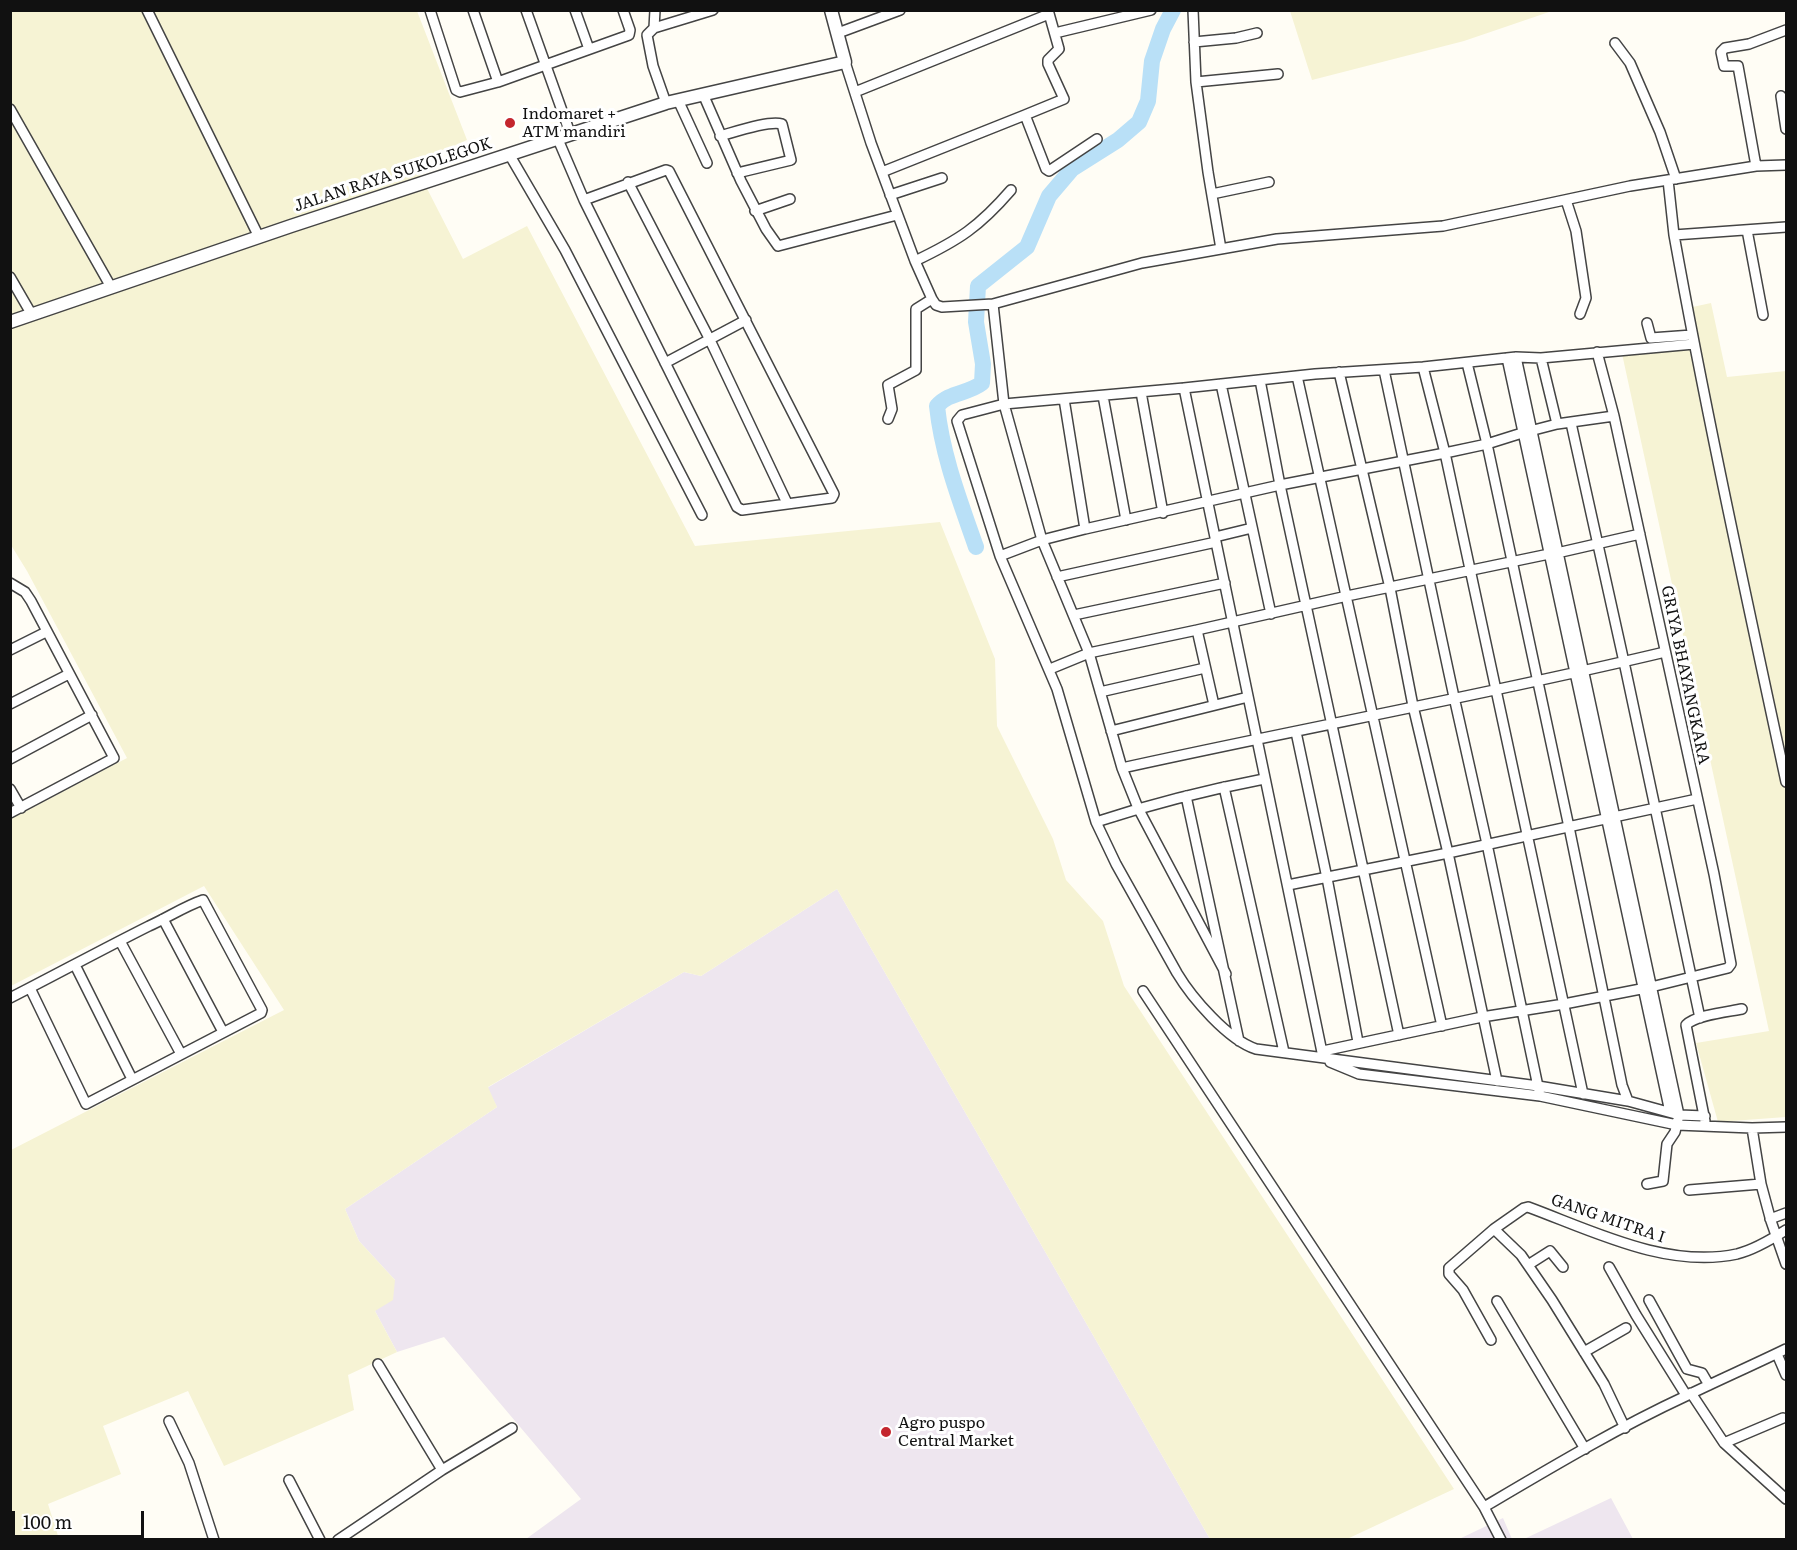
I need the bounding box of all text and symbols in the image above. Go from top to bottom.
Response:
place label: Indomaret + ATM mandiri [522,104,625,142]
marker: Indomaret + ATM mandiri [503,116,517,130]
street label: JALAN RAYA SUKOLEGOK [292,134,494,216]
street label: GRIYA BHAYANGKARA [1657,584,1713,766]
street label: GANG MITRA I [1548,1190,1668,1248]
place label: Agro puspo Central Market [898,1413,1014,1451]
marker: Agro puspo Central Market [879,1425,893,1439]
scale bar [15,1499,147,1537]
text: 100 m [23,1508,72,1535]

